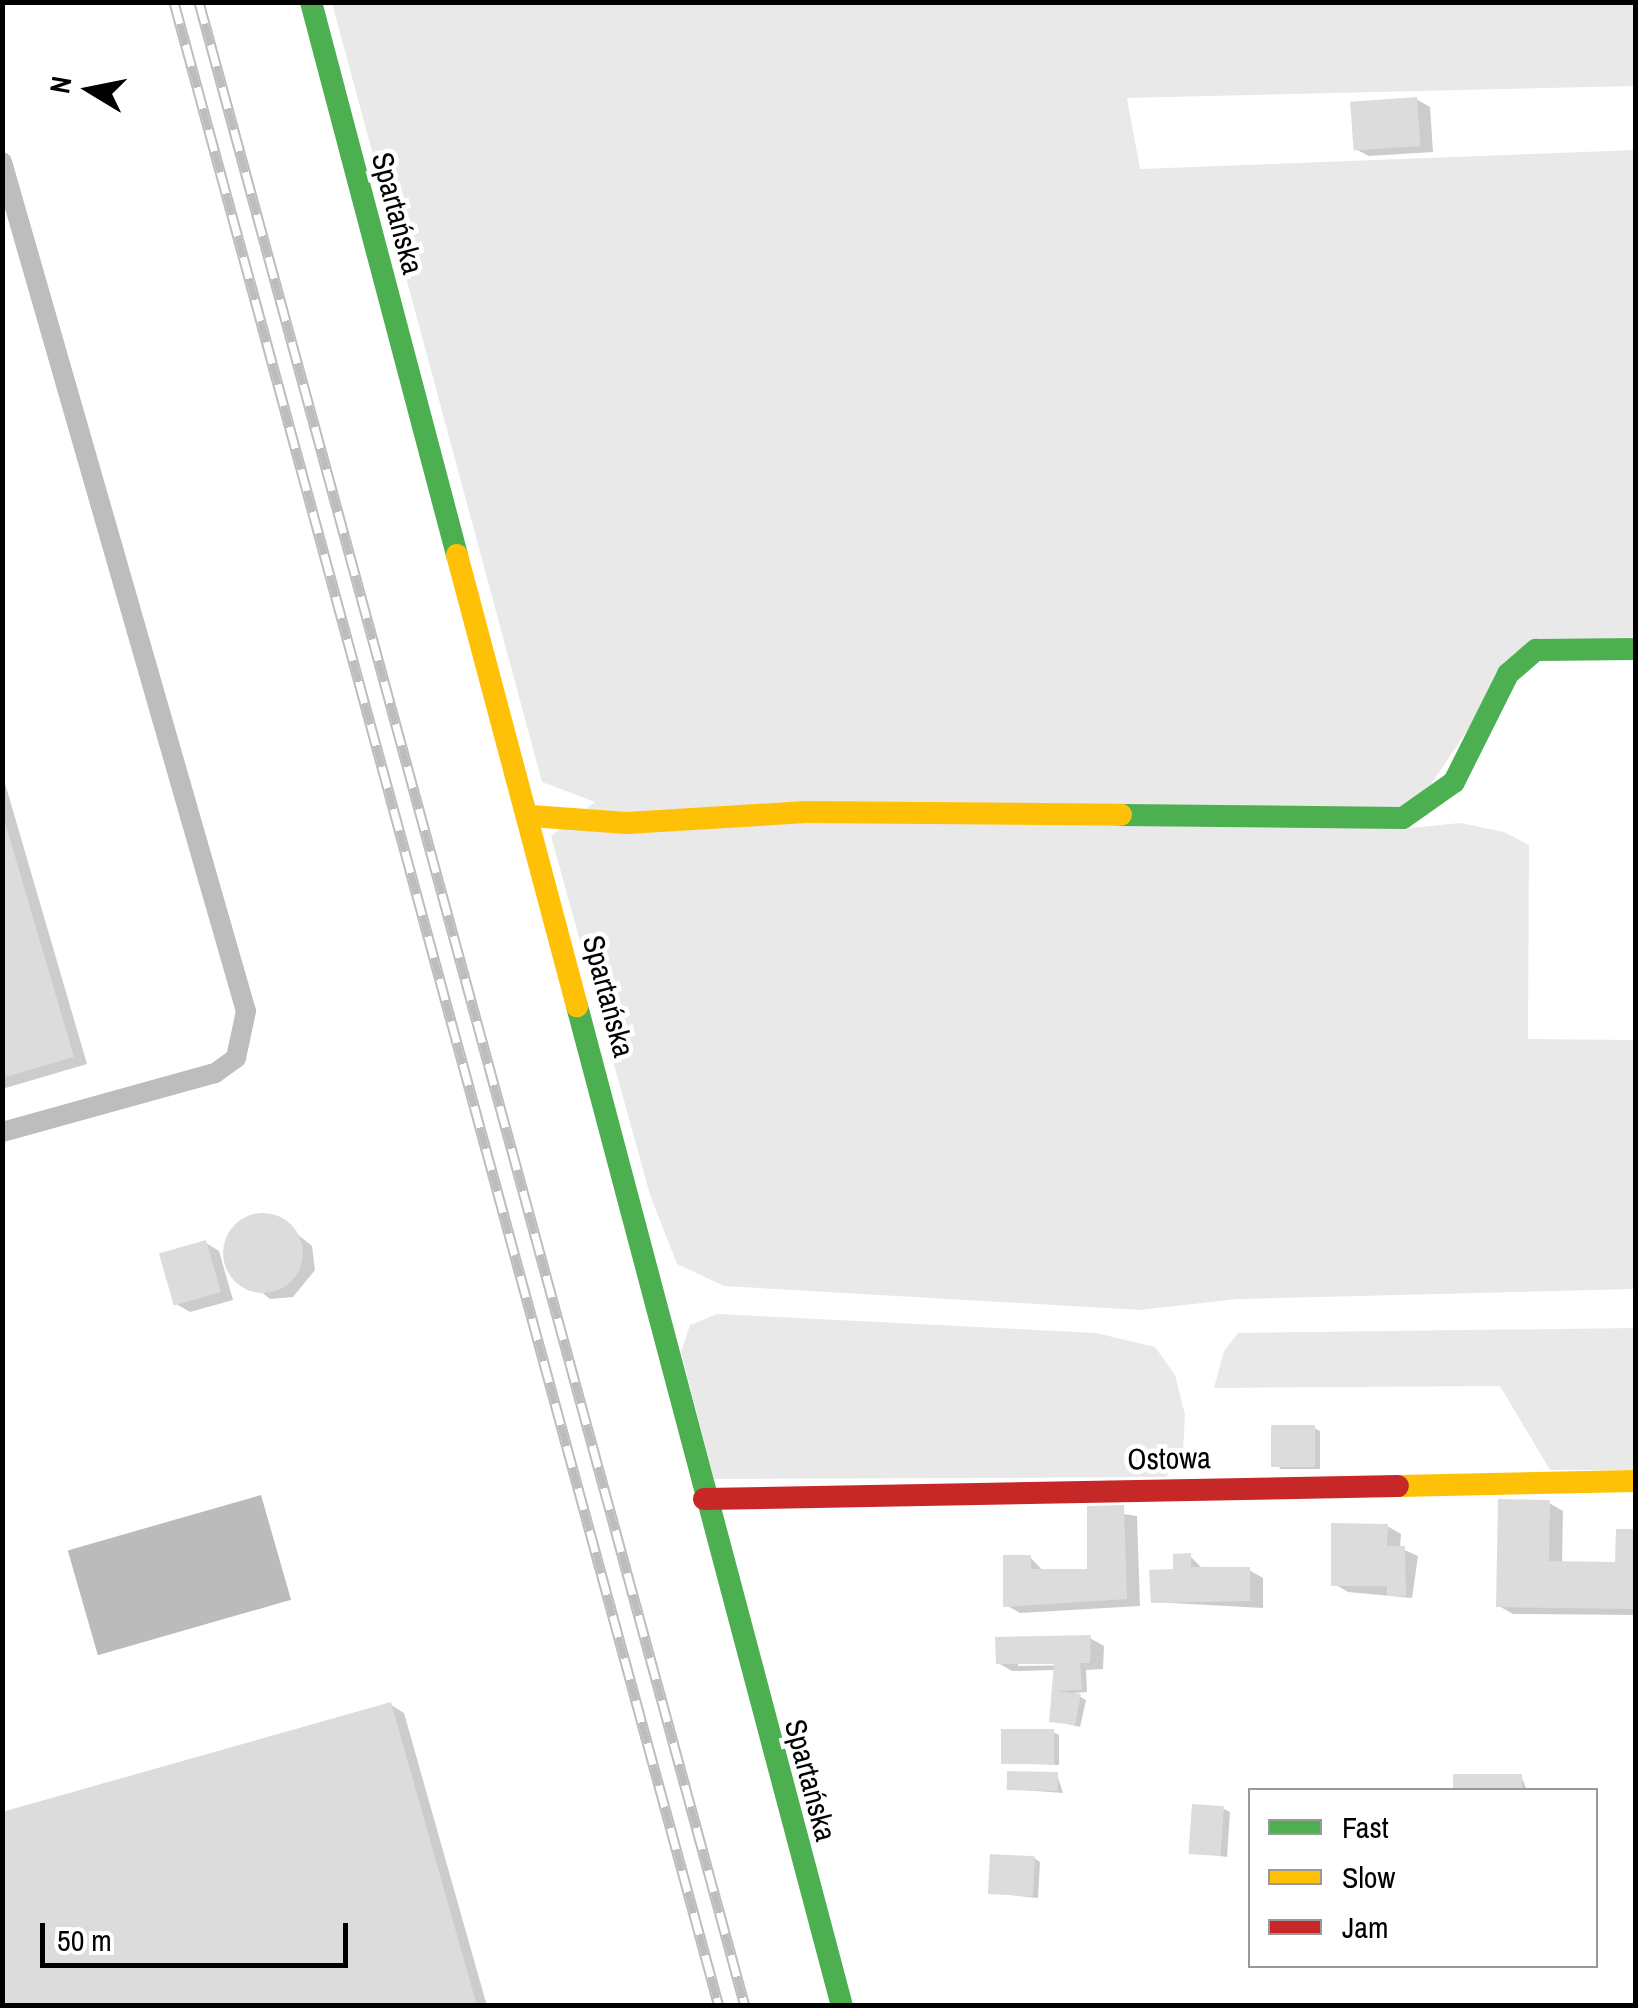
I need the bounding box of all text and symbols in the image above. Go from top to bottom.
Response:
north arrow [40,40,140,140]
text: N [40,73,81,96]
street label: Spartańska [365,148,431,278]
street label: Spartańska [576,931,642,1061]
street label: Ostowa [1127,1439,1211,1477]
street label: Spartańska [778,1715,844,1845]
legend [1248,1788,1598,1968]
text: Fast [1342,1807,1389,1847]
text: Slow [1342,1857,1395,1897]
scale bar [45,1903,352,1965]
text: Jam [1342,1907,1388,1947]
text: 50 m [57,1920,112,1960]

